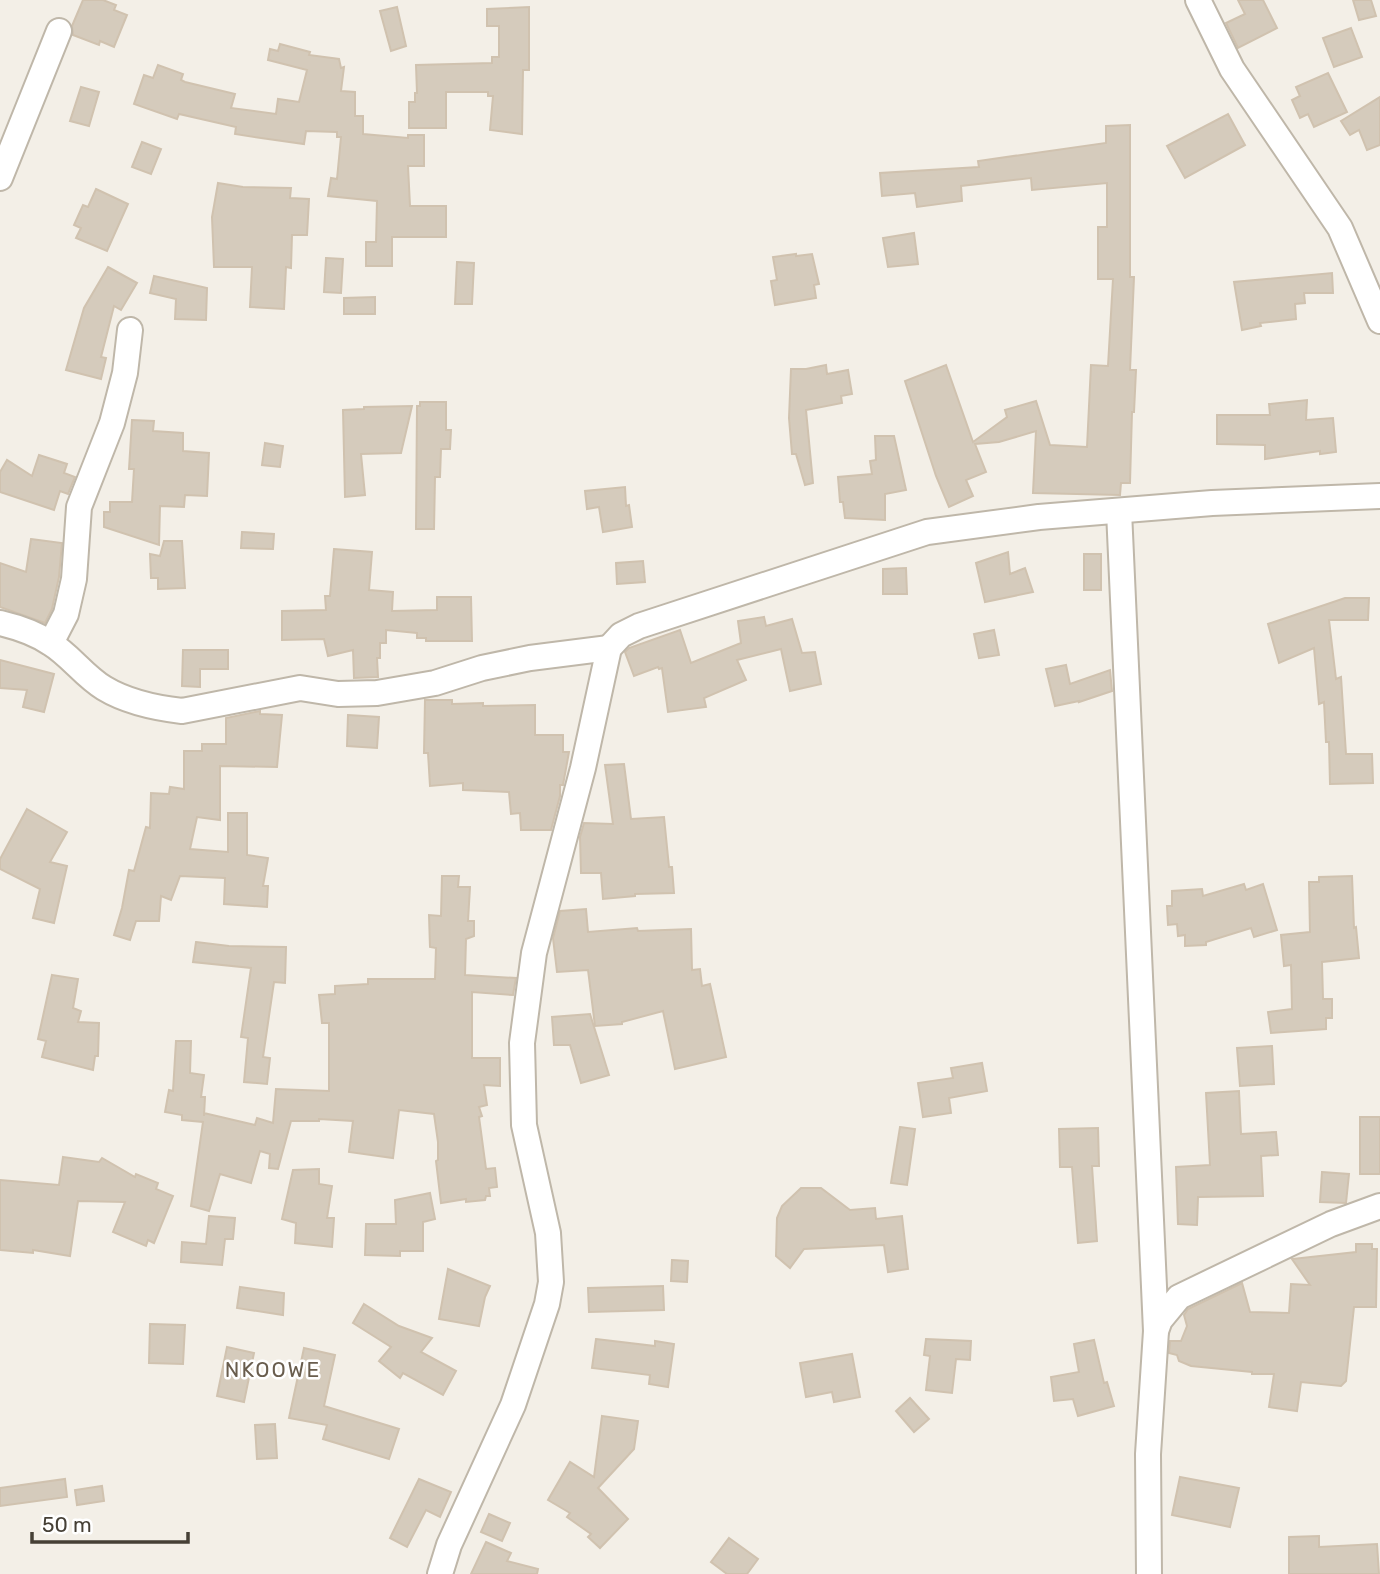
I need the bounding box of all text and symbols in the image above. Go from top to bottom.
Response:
district label: NKOOWE [225,1357,321,1382]
scale bar [32,1500,187,1544]
text: 50 m [42,1512,92,1537]

